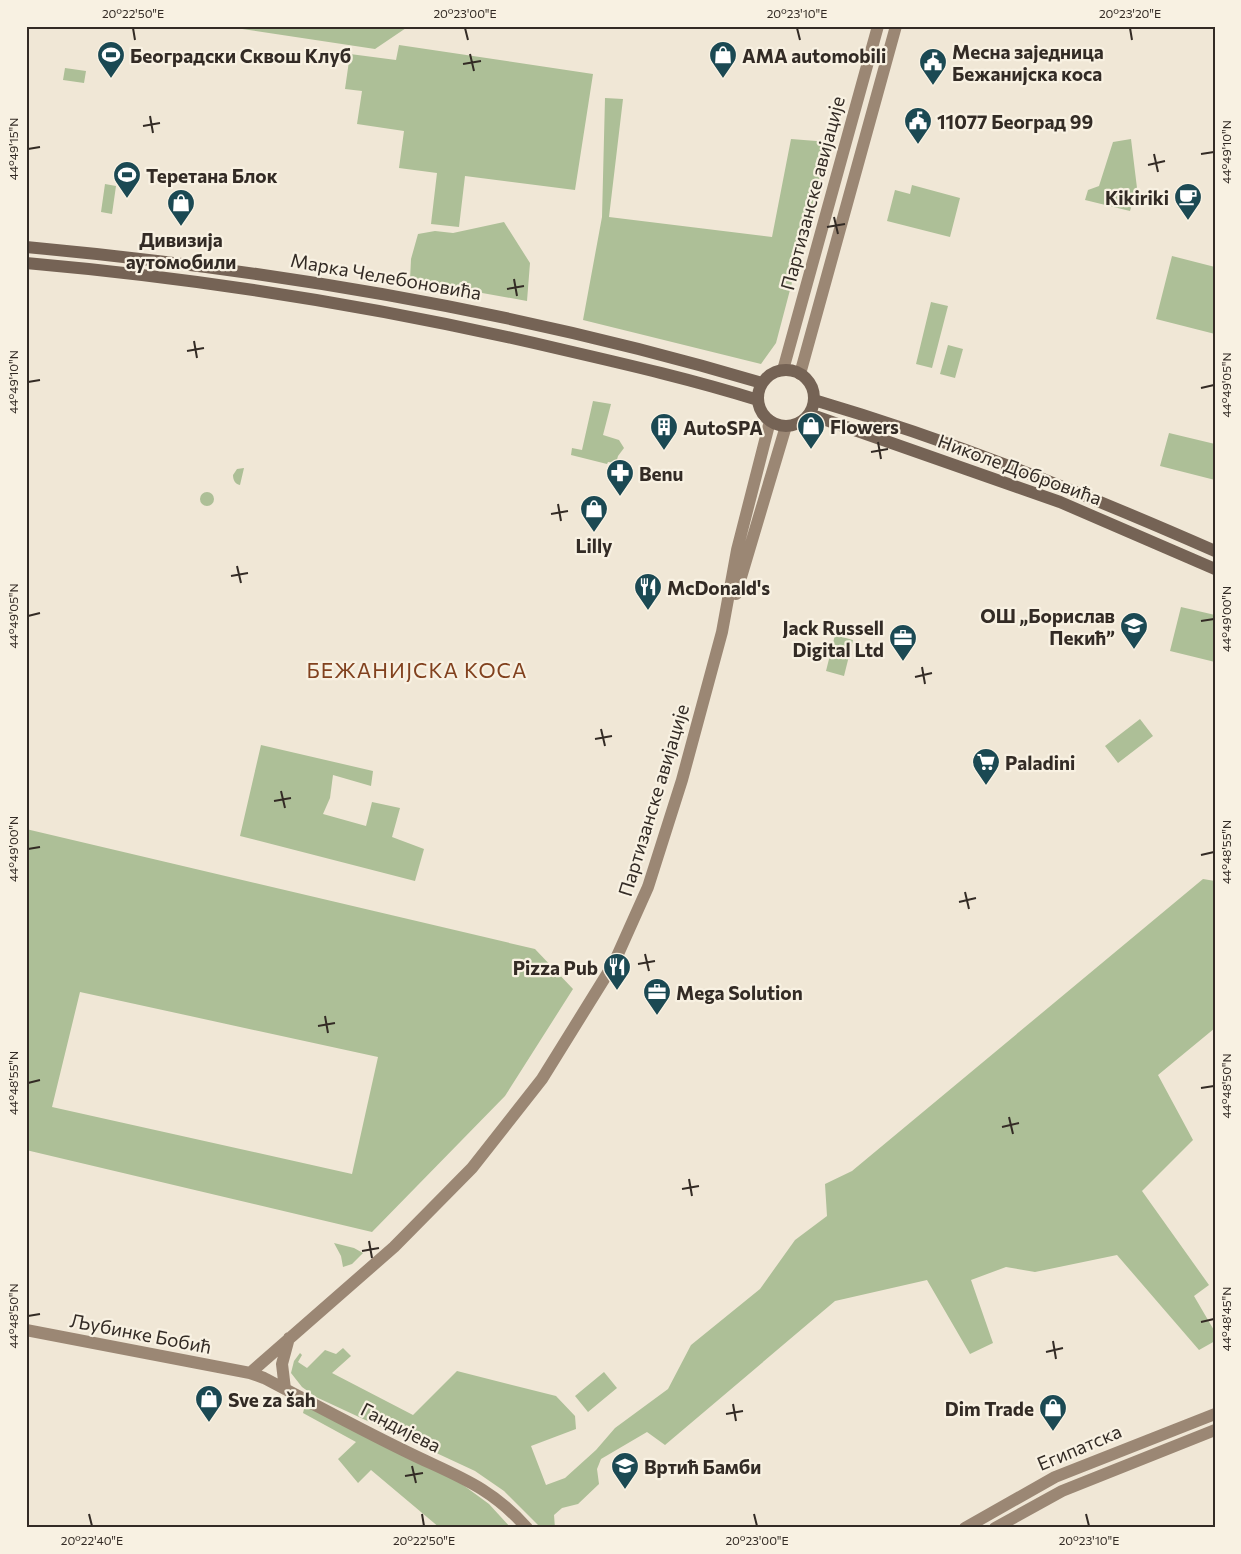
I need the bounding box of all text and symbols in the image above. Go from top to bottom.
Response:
text: 20°22'50"E [102,6,164,20]
text: 20°23'00"E [433,6,497,20]
text: 20°23'10"E [767,6,827,20]
text: 20°23'20"E [1099,6,1161,20]
sports icon: Београдски Сквош Клуб [96,40,126,79]
shop icon: AMA automobili [708,40,738,79]
place label: Месна заједница Бежанијска коса [952,40,1104,85]
place label: Београдски Сквош Клуб [130,44,351,67]
place label: AMA automobili [742,44,886,67]
public building icon: Месна заједница Бежанијска коса [918,47,948,86]
street label: Партизанске авијације [775,94,849,292]
public building icon: 11077 Београд 99 [903,106,933,145]
place label: 11077 Београд 99 [937,110,1093,133]
text: 44°49'15"N [6,118,20,180]
text: 44°49'10"N [1219,120,1233,184]
sports icon: Теретана Блок [112,160,142,199]
place label: Теретана Блок [146,164,278,187]
cafe icon: Kikiriki [1173,182,1203,221]
place label: Kikiriki [1105,186,1169,209]
shop icon: Дивизија аутомобили [166,188,196,227]
place label: Дивизија аутомобили [126,228,236,273]
street label: Марка Челебоновића [289,248,483,304]
text: 44°49'10"N [6,350,20,414]
text: 44°49'05"N [1219,352,1233,418]
shop icon: Flowers [796,411,826,450]
building icon: AutoSPA [649,412,679,451]
place label: Flowers [830,415,899,438]
place label: AutoSPA [683,416,763,439]
street label: Николе Добровића [935,429,1105,509]
pharmacy icon: Benu [605,458,635,497]
place label: Benu [639,462,683,485]
shop icon: Lilly [579,494,609,533]
place label: Lilly [575,534,613,557]
restaurant icon: McDonald's [633,572,663,611]
place label: McDonald's [667,576,770,599]
text: 44°49'05"N [6,583,20,649]
text: 44°49'00"N [1219,586,1233,652]
place label: ОШ „Борислав Пекић” [980,604,1115,649]
school or university icon: ОШ „Борислав Пекић” [1119,611,1149,650]
place label: Jack Russell Digital Ltd [782,616,884,661]
office icon: Jack Russell Digital Ltd [888,623,918,662]
district label: БЕЖАНИЈСКА КОСА [307,657,527,682]
street label: Партизанске авијације [613,701,693,899]
supermarket icon: Paladini [971,747,1001,786]
place label: Paladini [1005,751,1075,774]
text: 44°49'00"N [6,816,20,882]
text: 44°48'55"N [1219,820,1233,884]
restaurant icon: Pizza Pub [602,952,632,991]
place label: Pizza Pub [513,956,598,979]
office icon: Mega Solution [642,977,672,1016]
place label: Mega Solution [676,981,803,1004]
text: 44°48'55"N [6,1051,20,1115]
text: 44°48'50"N [1219,1053,1233,1119]
text: 44°48'50"N [6,1283,20,1349]
text: 44°48'45"N [1219,1287,1233,1351]
street label: Љубинке Бобић [68,1308,214,1358]
shop icon: Sve za šah [194,1384,224,1423]
place label: Sve za šah [228,1388,316,1411]
shop icon: Dim Trade [1038,1393,1068,1432]
street label: Гандијева [357,1397,445,1457]
place label: Dim Trade [945,1397,1034,1420]
street label: Египатска [1033,1419,1125,1475]
school or university icon: Вртић Бамби [610,1451,640,1490]
place label: Вртић Бамби [644,1455,761,1478]
text: 20°22'40"E [61,1533,123,1547]
text: 20°22'50"E [393,1533,455,1547]
text: 20°23'00"E [725,1533,789,1547]
text: 20°23'10"E [1059,1533,1119,1547]

